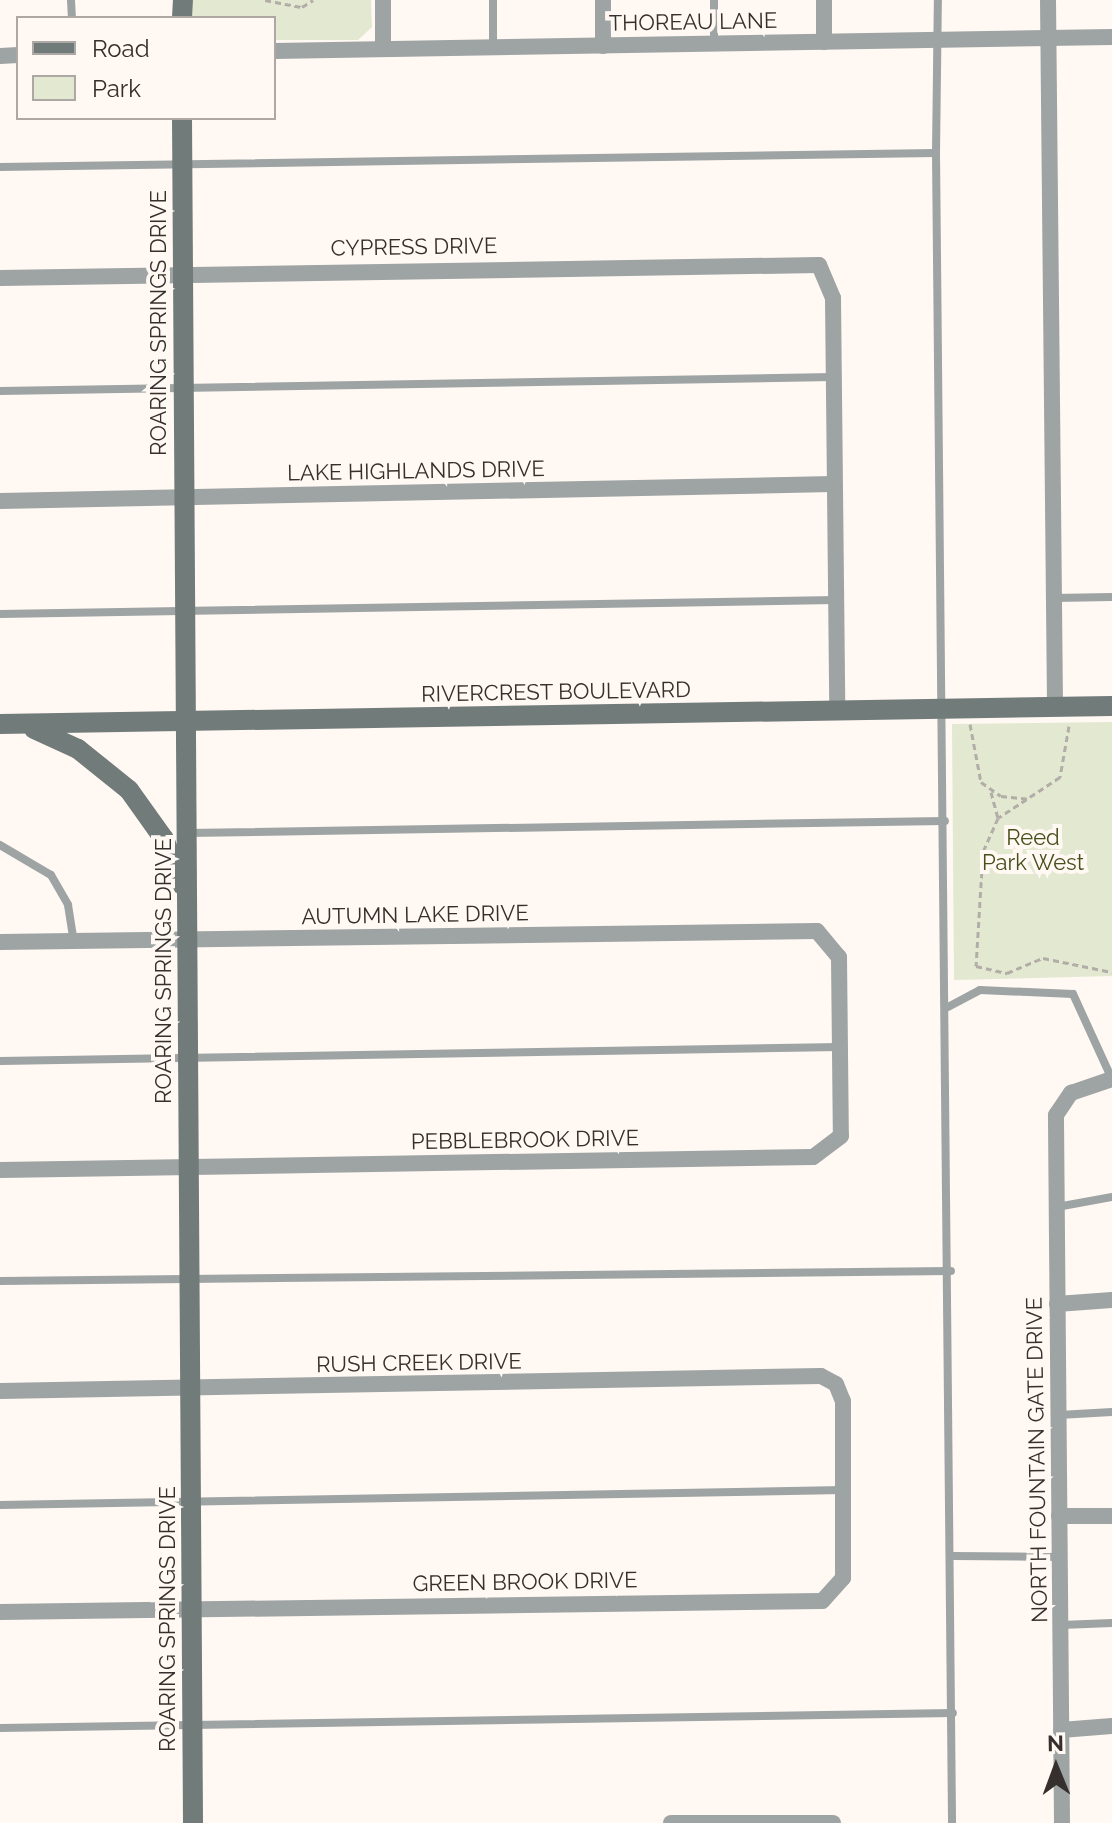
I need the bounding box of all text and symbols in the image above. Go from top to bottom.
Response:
street label: THOREAU LANE [609,7,777,37]
legend [16,16,276,120]
text: Road [92,34,150,63]
text: Park [92,74,141,103]
street label: ROARING SPRINGS DRIVE [146,190,172,456]
street label: CYPRESS DRIVE [330,232,498,262]
street label: LAKE HIGHLANDS DRIVE [287,456,545,486]
street label: RIVERCREST BOULEVARD [421,676,691,708]
park label: Reed Park West [982,824,1084,876]
street label: ROARING SPRINGS DRIVE [151,838,177,1104]
street label: AUTUMN LAKE DRIVE [301,900,529,930]
street label: PEBBLEBROOK DRIVE [411,1125,639,1155]
street label: NORTH FOUNTAIN GATE DRIVE [1021,1297,1053,1623]
street label: RUSH CREEK DRIVE [316,1348,522,1378]
street label: ROARING SPRINGS DRIVE [155,1486,181,1752]
street label: GREEN BROOK DRIVE [412,1567,638,1597]
north arrow [1016,1727,1096,1807]
text: N [1047,1730,1064,1756]

